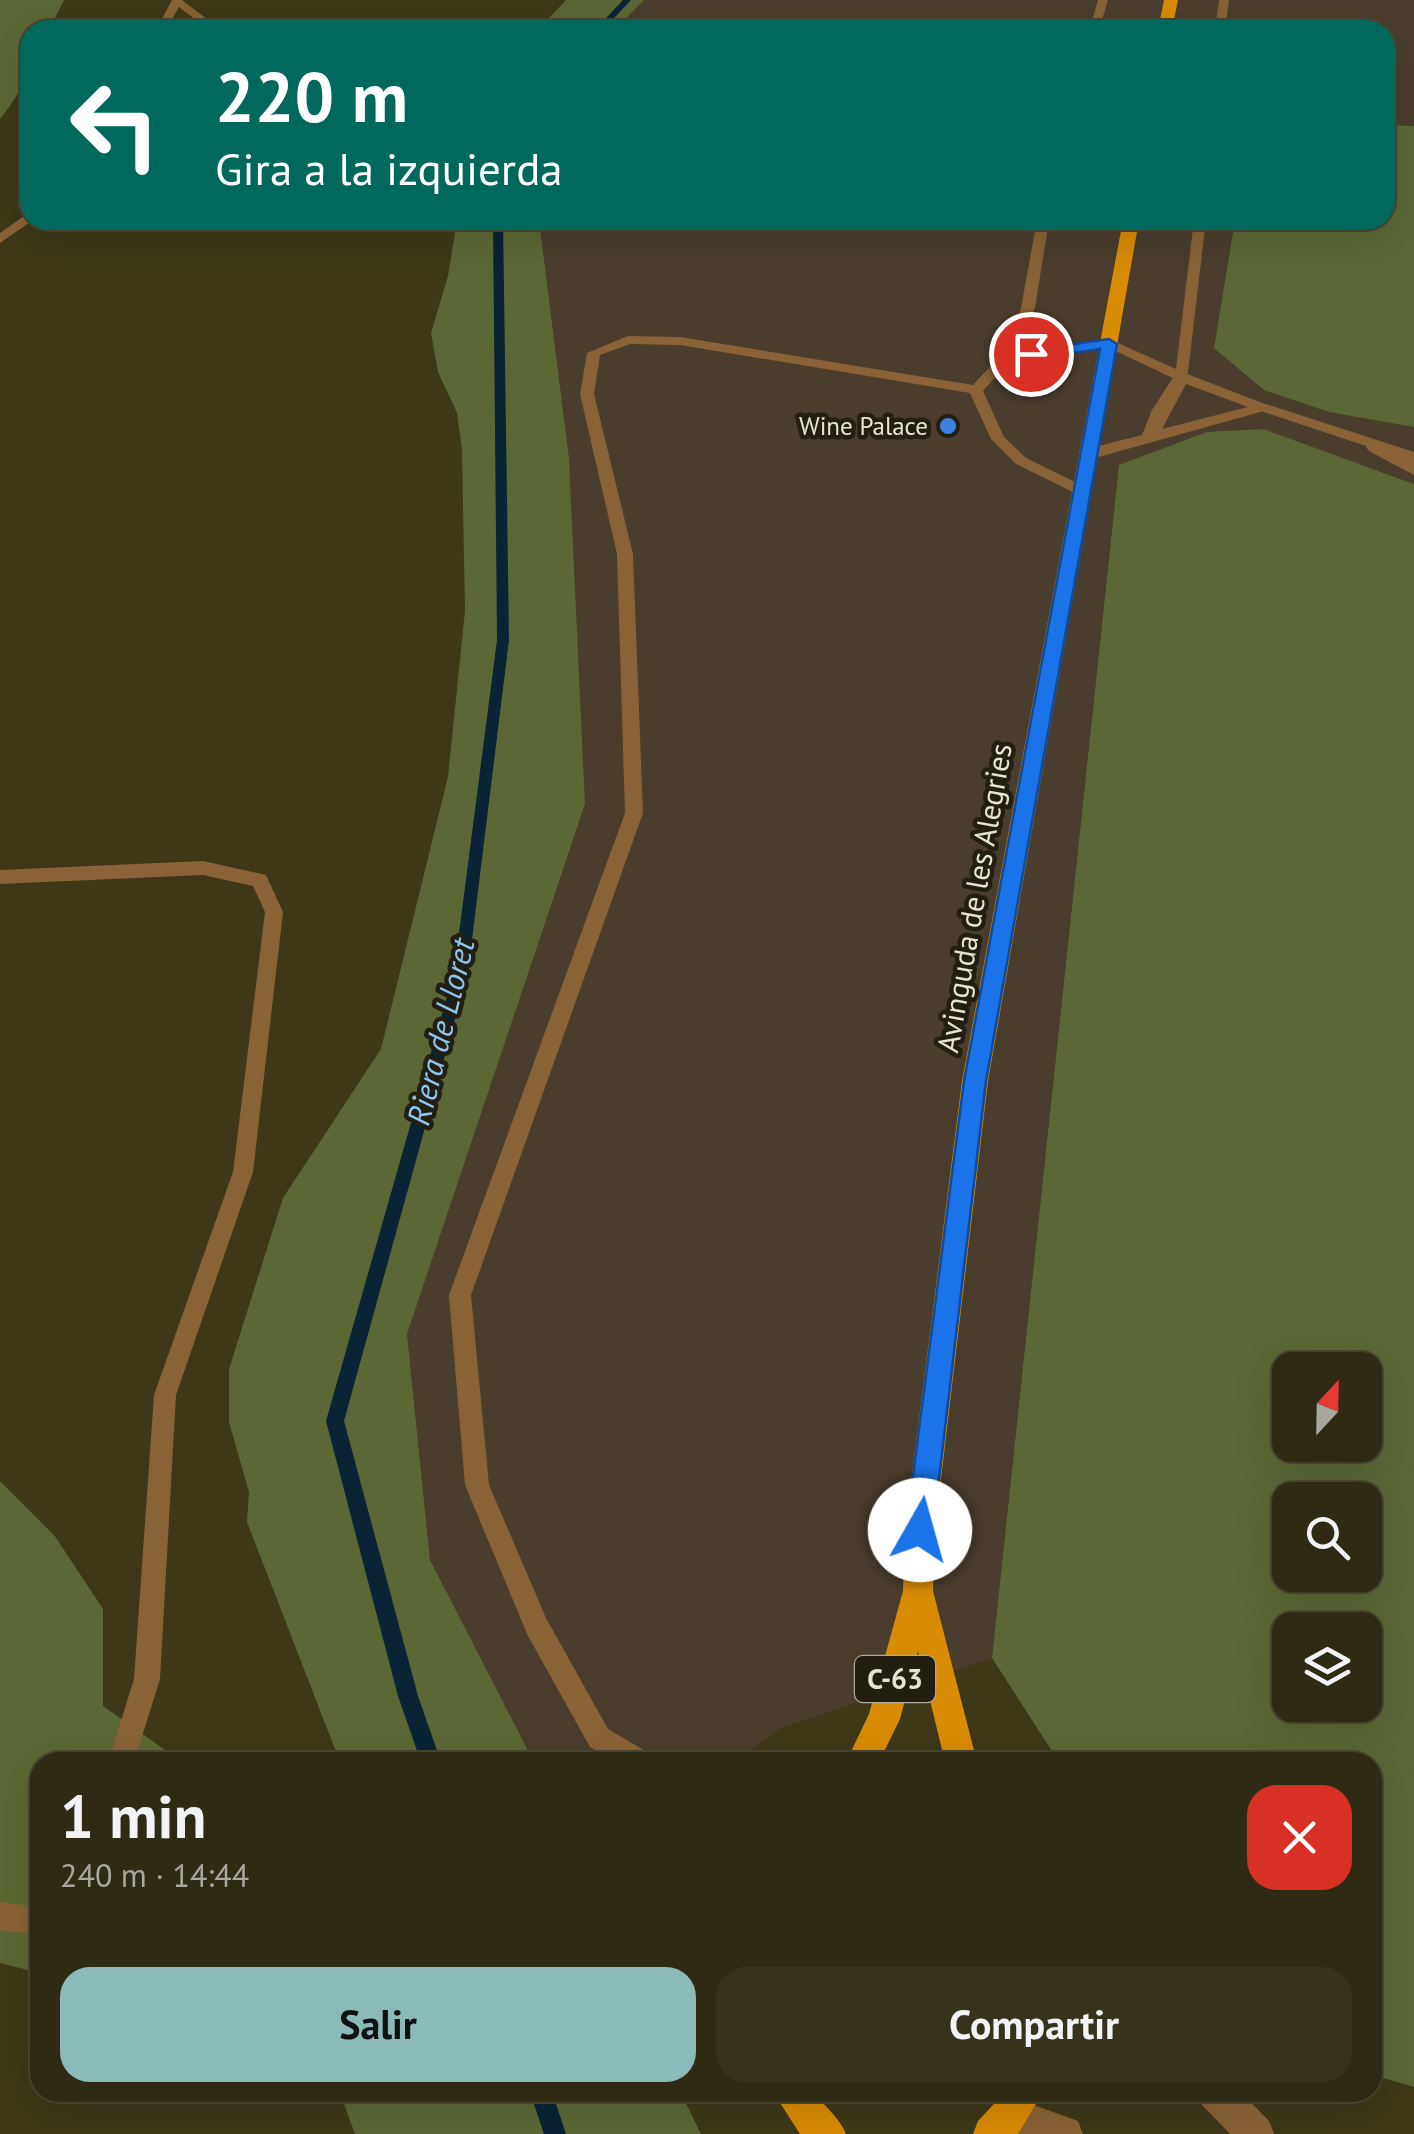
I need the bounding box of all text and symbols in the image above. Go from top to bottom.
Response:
text: 220 m [215,51,408,141]
icon: left [50,60,180,190]
text: Gira a la izquierda [215,139,563,197]
pin [989,312,1074,397]
icon: arrive [1004,327,1059,382]
place label: Wine Palace [799,410,928,442]
marker: Wine Palace [937,415,959,437]
street label: Avinguda de les Alegries [927,740,1020,1055]
water label: Riera de Lloret [397,932,484,1129]
north arrow [1272,1352,1382,1462]
map controls [1272,1352,1382,1722]
position arrow [868,1478,972,1582]
button: search [1272,1482,1382,1592]
button: layers [1272,1612,1382,1722]
road number: C-63 [855,1656,935,1702]
text: 1 min [60,1777,206,1855]
button: close [1247,1785,1352,1890]
text: 240 m · 14:44 [60,1854,249,1896]
button: Salir [60,1967,696,2082]
button: Compartir [716,1967,1352,2082]

